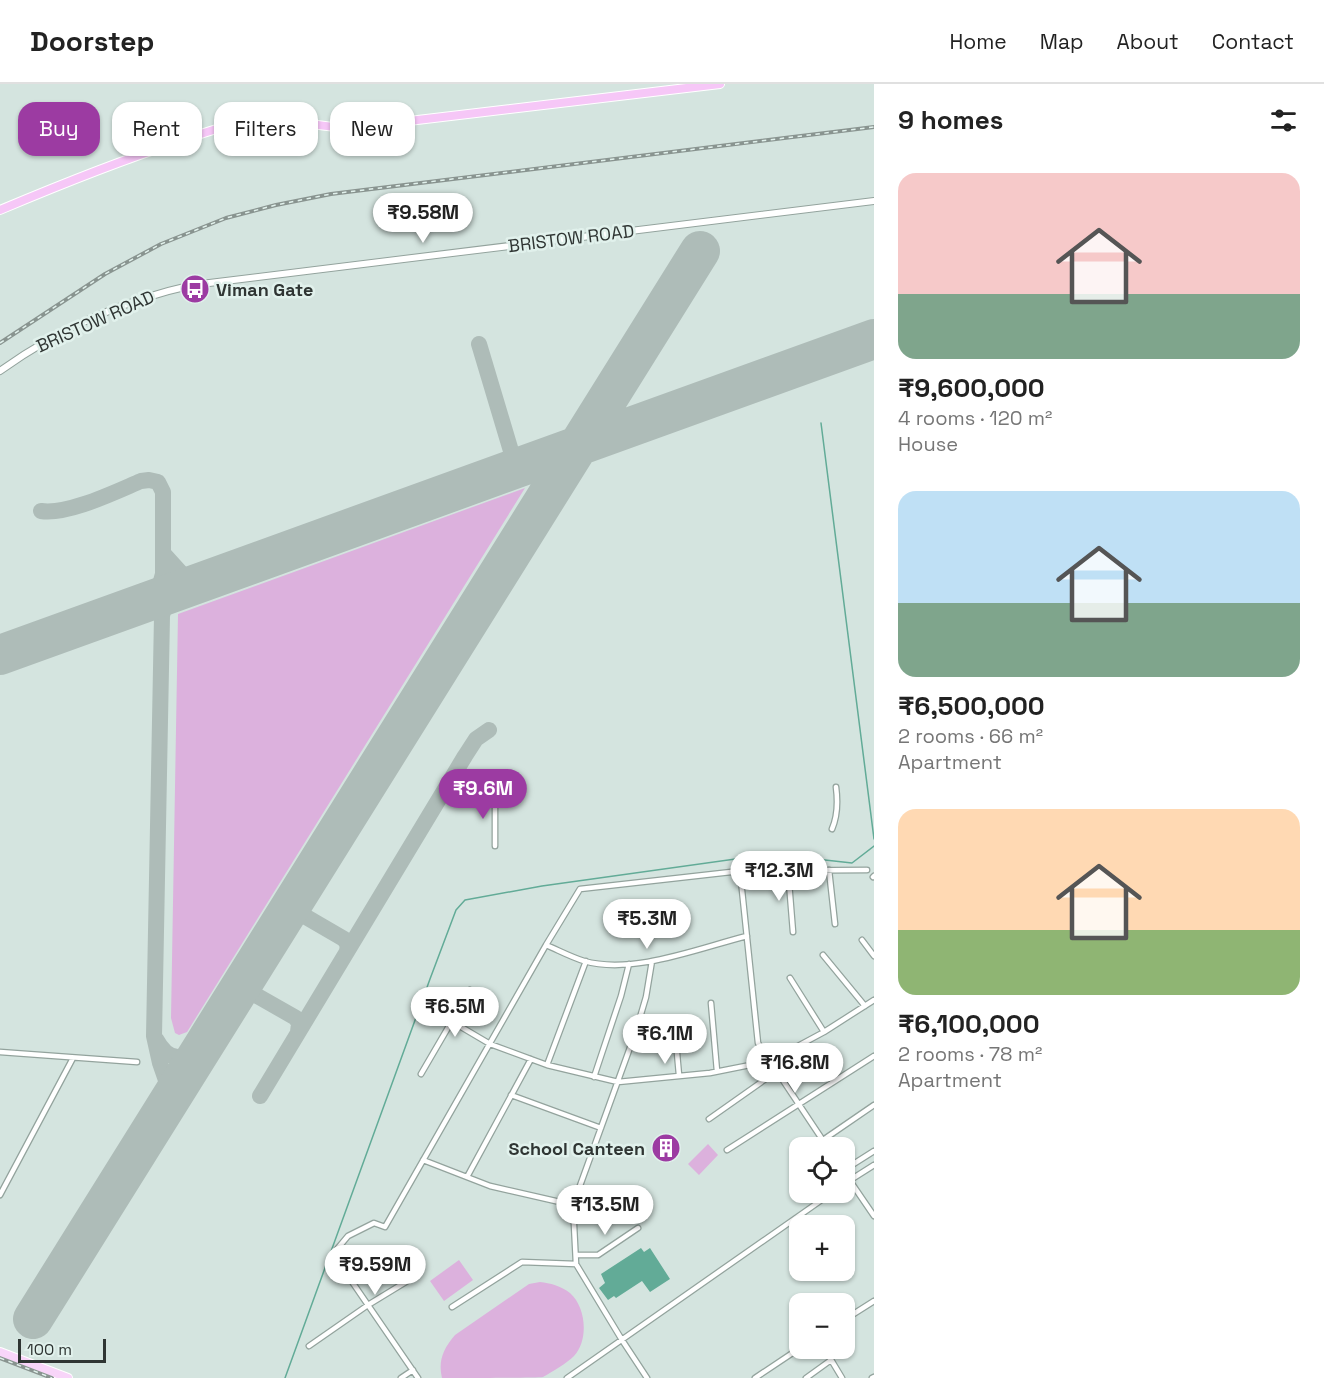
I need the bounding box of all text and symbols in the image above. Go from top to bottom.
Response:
text: Doorstep [30,23,154,59]
text: Home [949,28,1007,55]
text: Map [1040,28,1084,55]
text: About [1117,28,1179,55]
text: Contact [1212,28,1294,55]
chip: Buy [18,102,100,156]
chip: Rent [112,102,202,156]
chip: Filters [214,102,318,156]
chip: New [330,102,415,156]
text: 9 homes [898,103,1003,137]
icon: filters [1267,104,1300,137]
pin: ₹9.58M [374,193,472,244]
text: ₹9.58M [387,199,459,225]
icon: home [1045,212,1153,320]
street label: BRISTOW ROAD [507,219,635,257]
bus stop icon: Viman Gate [179,273,211,305]
place label: Viman Gate [216,278,313,301]
street label: BRISTOW ROAD [32,285,158,357]
text: ₹9,600,000 [898,371,1045,405]
text: 4 rooms · 120 m² [898,405,1052,431]
text: House [898,431,958,457]
icon: home [1045,530,1153,638]
text: ₹6,500,000 [898,689,1045,723]
text: 2 rooms · 66 m² [898,723,1043,749]
text: Apartment [898,749,1002,775]
pin: ₹9.6M [441,769,525,820]
text: ₹9.6M [453,775,513,801]
icon: home [1045,848,1153,956]
pin: ₹12.3M [730,851,828,902]
text: ₹12.3M [744,857,814,883]
pin: ₹5.3M [605,899,689,950]
text: ₹5.3M [617,905,677,931]
pin: ₹6.5M [413,987,497,1038]
text: ₹6.5M [425,993,485,1019]
text: ₹6,100,000 [898,1007,1040,1041]
pin: ₹6.1M [623,1014,707,1065]
text: ₹6.1M [637,1020,693,1046]
text: 2 rooms · 78 m² [898,1041,1042,1067]
pin: ₹16.8M [746,1043,844,1094]
text: ₹16.8M [760,1049,830,1075]
text: Apartment [898,1067,1002,1093]
building icon: School Canteen [650,1132,682,1164]
place label: School Canteen [508,1137,645,1160]
map controls [789,1137,855,1359]
button: locate [789,1137,855,1203]
pin: ₹13.5M [556,1185,654,1236]
text: ₹13.5M [570,1191,640,1217]
button: + [789,1215,855,1281]
pin: ₹9.59M [326,1245,424,1296]
text: ₹9.59M [339,1251,411,1277]
button: − [789,1293,855,1359]
scale bar [18,1336,106,1364]
text: 100 m [27,1339,72,1360]

